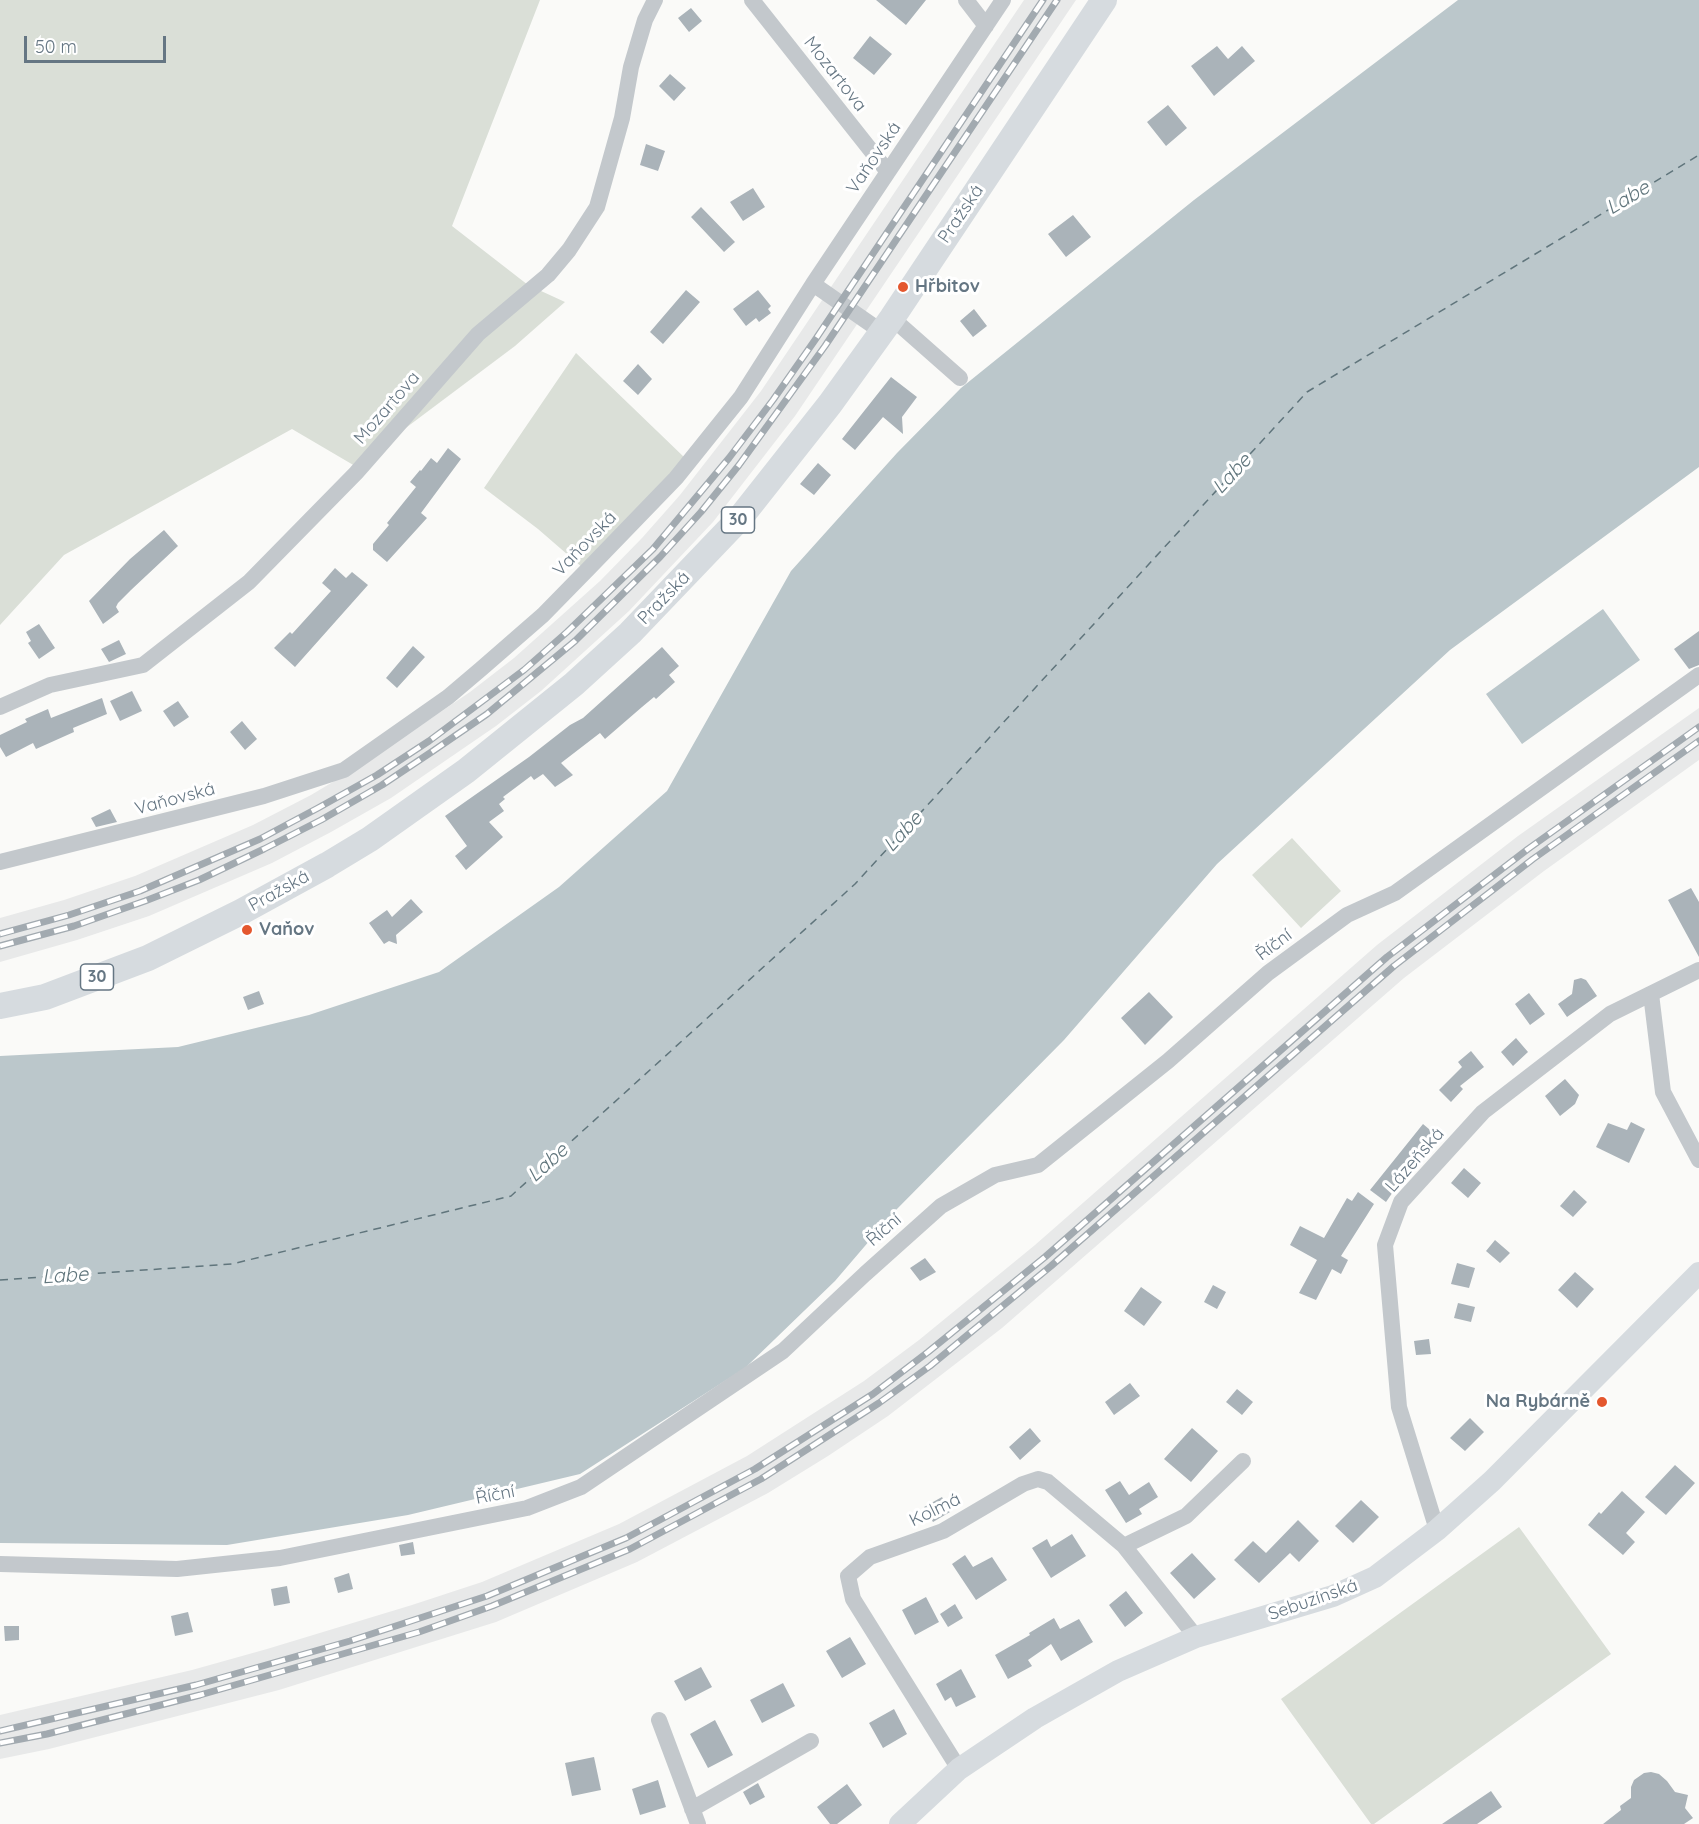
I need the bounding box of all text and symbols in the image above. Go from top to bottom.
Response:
scale bar [27,24,170,62]
street label: Mozartova [799,32,871,116]
text: 50 m [35,35,77,58]
street label: Vaňovská [842,118,906,198]
water label: Labe [1602,176,1654,220]
street label: Pražská [934,181,988,247]
place label: Hřbitov [915,276,980,298]
marker: Hřbitov [896,280,910,294]
street label: Mozartova [350,367,424,449]
water label: Labe [1207,449,1257,499]
street label: Vaňovská [549,507,621,581]
road number: 30 [722,507,754,533]
street label: Pražská [633,567,695,629]
street label: Vaňovská [133,778,217,820]
water label: Labe [878,807,928,857]
street label: Pražská [245,866,313,916]
place label: Vaňov [259,919,314,941]
marker: Vaňov [240,923,254,937]
street label: Říční [1252,924,1296,966]
road number: 30 [80,964,114,990]
street label: Lázeňská [1381,1123,1449,1197]
water label: Labe [523,1139,573,1187]
street label: Říční [862,1209,906,1251]
water label: Labe [41,1262,89,1290]
place label: Na Rybárně [1486,1391,1590,1413]
marker: Na Rybárně [1595,1395,1609,1409]
street label: Říční [474,1481,516,1509]
street label: Kolmá [906,1488,964,1532]
street label: Sebuzínská [1265,1575,1361,1625]

